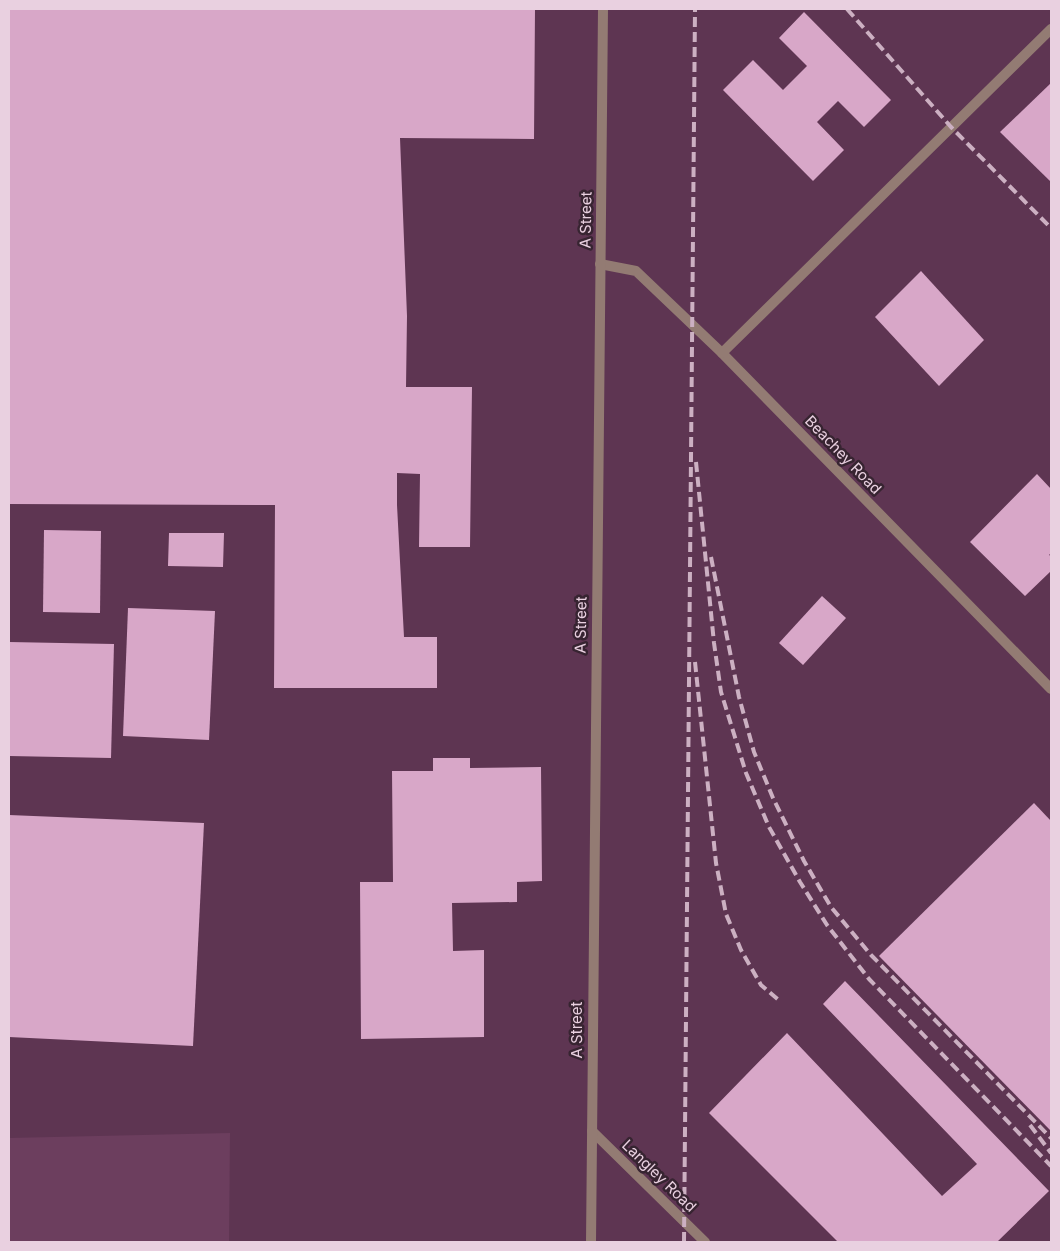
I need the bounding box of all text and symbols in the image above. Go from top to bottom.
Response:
street label: A Street [576,191,595,249]
street label: Beachey Road [801,411,886,498]
street label: A Street [571,596,590,654]
street label: A Street [567,1001,586,1058]
street label: Langley Road [618,1136,700,1216]

